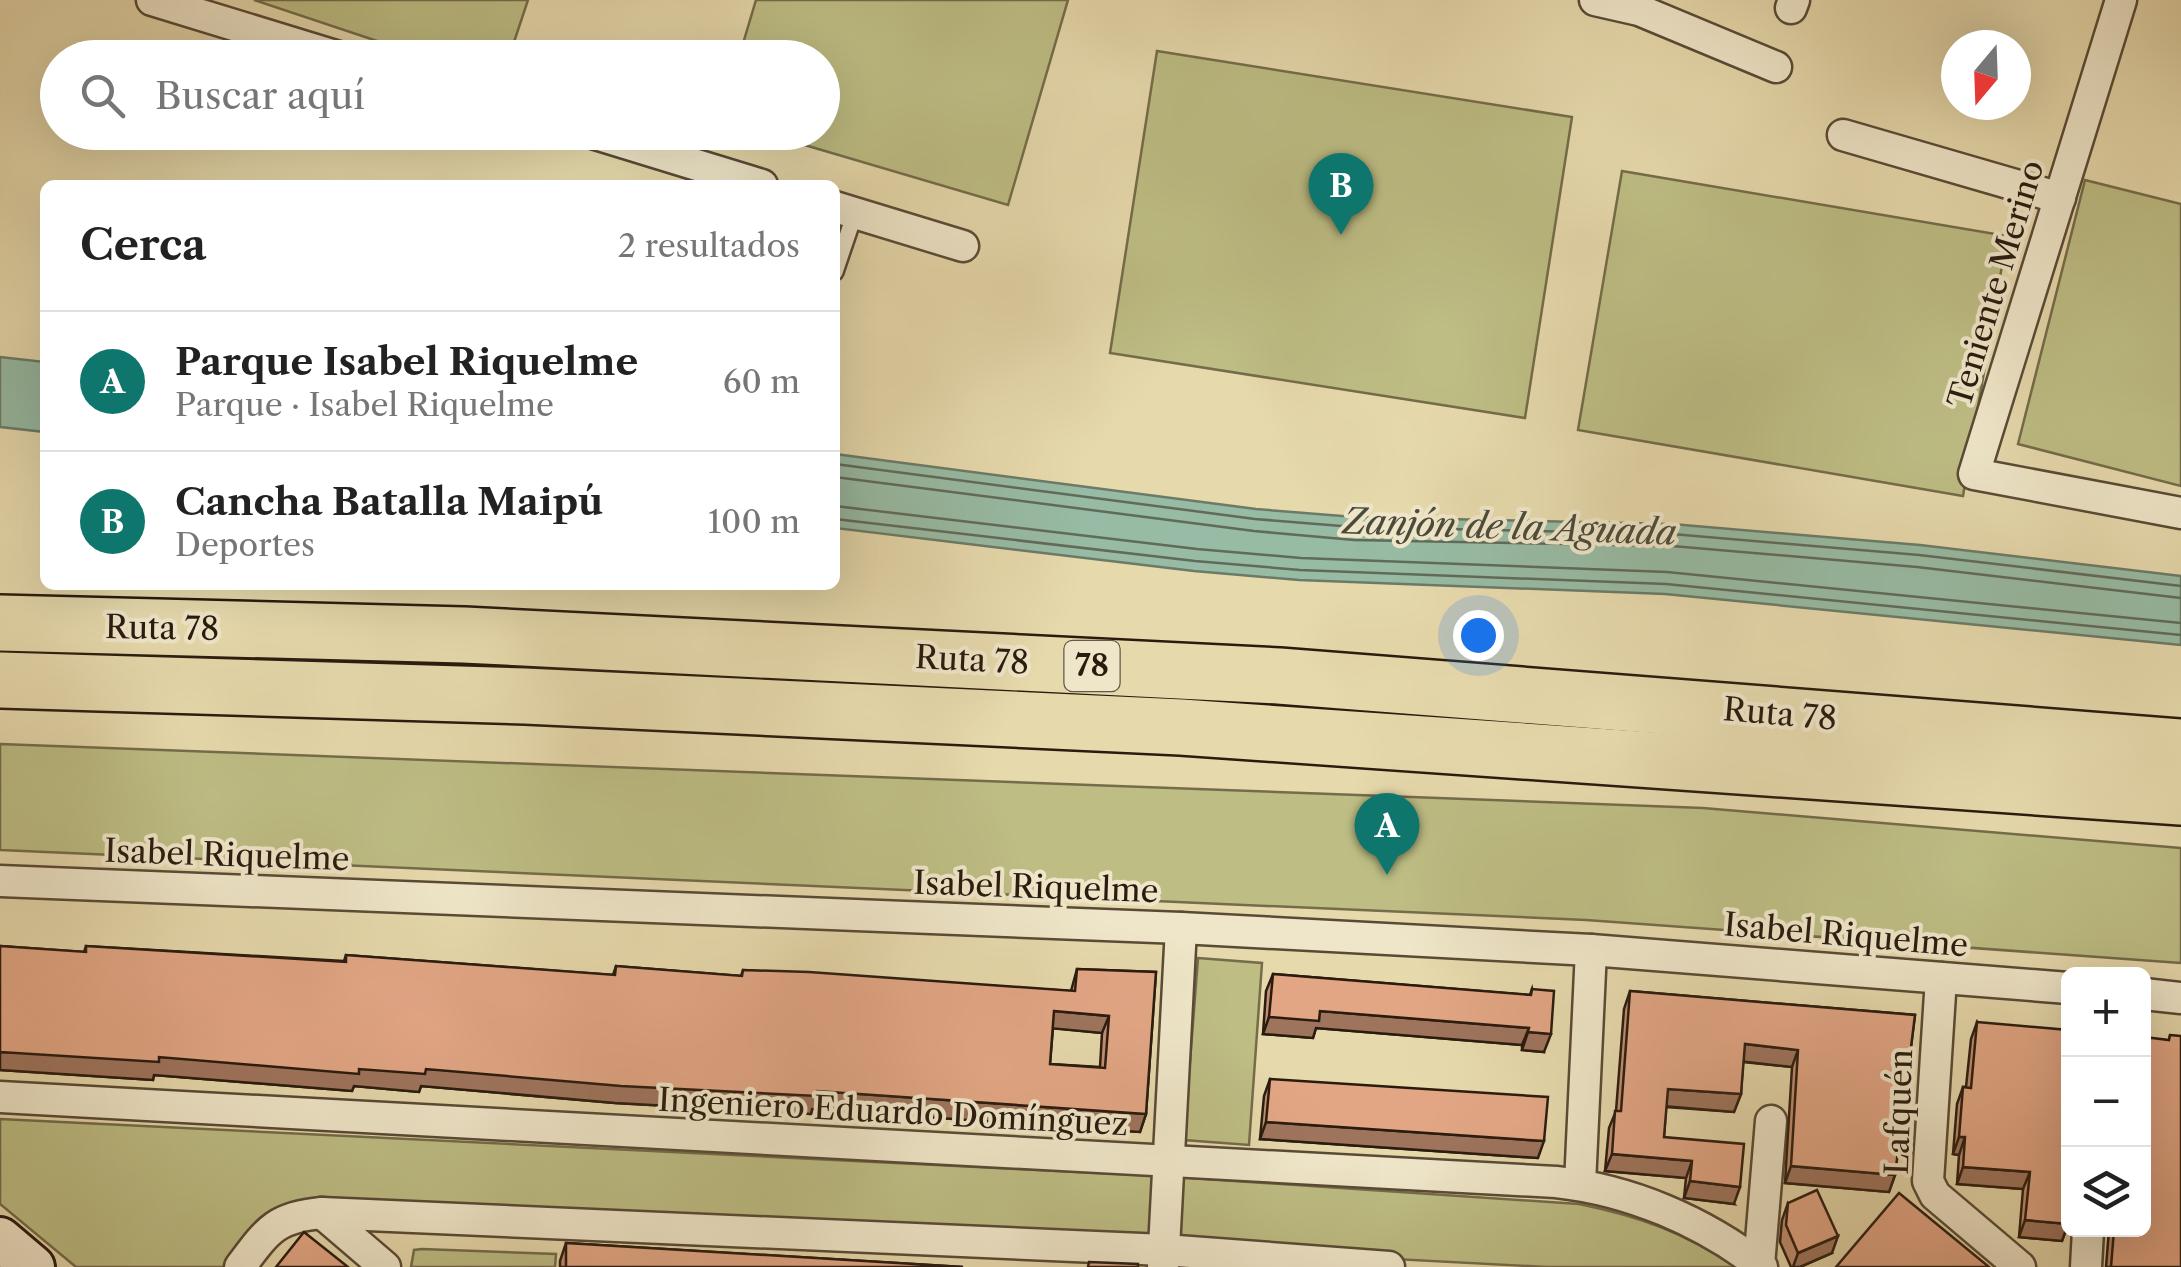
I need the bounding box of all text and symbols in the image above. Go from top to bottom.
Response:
north arrow [1941,30,2031,120]
search box [40,40,840,150]
icon: search [75,68,130,123]
text: Buscar aquí [155,72,365,119]
pin: B [1308,152,1374,235]
street label: Teniente Merino [1939,155,2052,412]
text: Cerca [80,219,206,271]
text: 2 resultados [618,226,800,265]
text: Parque Isabel Riquelme [175,338,638,385]
text: A [100,362,125,401]
text: 60 m [723,362,800,401]
text: Parque · Isabel Riquelme [175,385,554,424]
text: Cancha Batalla Maipú [175,478,603,525]
water label: Zanjón de la Aguada [1340,499,1677,554]
text: B [101,502,124,541]
text: 100 m [708,502,800,541]
text: Deportes [175,525,315,564]
street label: Ruta 78 [105,607,219,648]
your location [1453,610,1504,661]
street label: Ruta 78 [914,637,1030,682]
road number: 78 [1064,641,1120,691]
street label: Ruta 78 [1721,689,1839,738]
pin: A [1354,792,1420,875]
street label: Isabel Riquelme [104,831,350,878]
street label: Isabel Riquelme [913,863,1159,910]
street label: Isabel Riquelme [1722,904,1970,965]
map controls [2061,967,2151,1237]
button: + [2061,967,2151,1057]
street label: Lafquén [1877,1048,1920,1176]
button: − [2061,1057,2151,1147]
street label: Ingeniero Eduardo Domínguez [657,1080,1129,1143]
button: layers [2061,1147,2151,1237]

